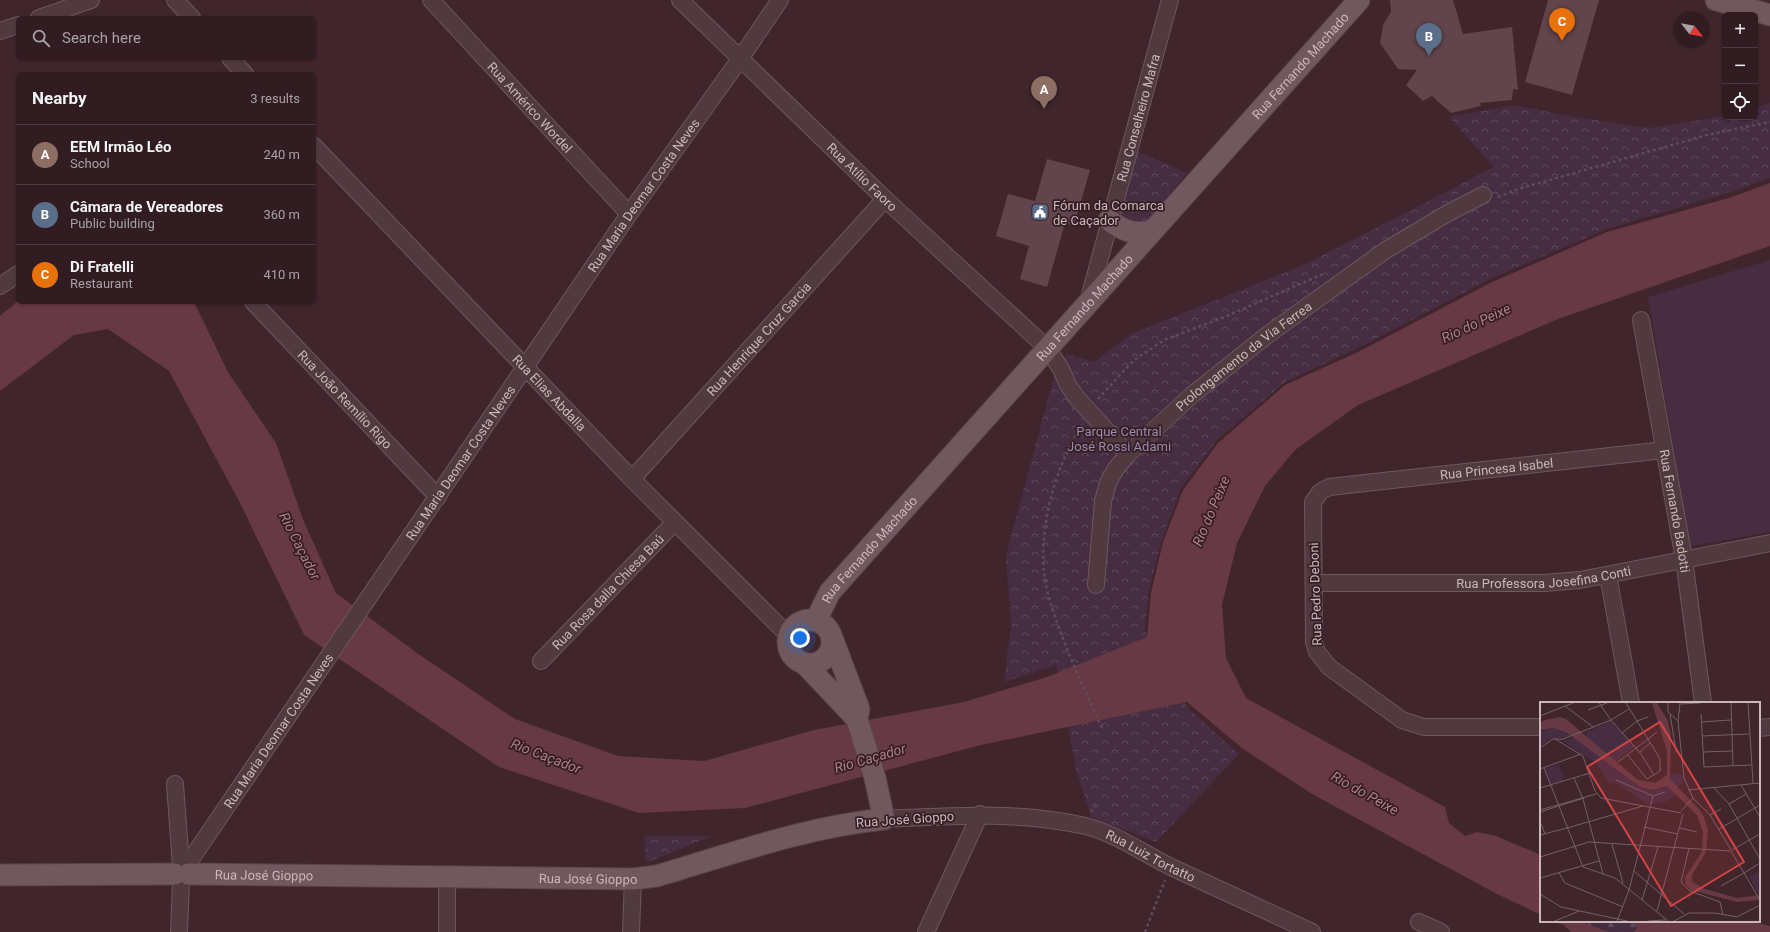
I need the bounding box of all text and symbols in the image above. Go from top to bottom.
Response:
pin: C [1549,8,1575,41]
street label: Rua Fernando Machado [1249,10,1352,122]
north arrow [1674,12,1710,48]
map controls [1722,12,1758,120]
button: + [1722,12,1758,48]
search box [16,16,316,60]
pin: B [1416,23,1442,56]
icon: search [30,27,52,49]
text: Search here [62,29,141,47]
button: − [1722,48,1758,84]
street label: Rua Conselheiro Mafra [1114,52,1163,183]
street label: Rua Américo Wordel [484,59,575,156]
pin: A [1031,76,1057,109]
button: locate [1722,84,1758,120]
text: Nearby [32,88,87,108]
text: 3 results [250,91,300,106]
street label: Rua Maria Deomar Costa Neves [585,116,703,275]
text: EEM Irmão Léo [70,138,172,156]
street label: Rua Atílio Faoro [824,140,900,214]
text: A [41,147,49,162]
text: 240 m [263,147,300,162]
text: School [70,156,110,171]
text: Câmara de Vereadores [70,198,223,216]
place label: Fórum da Comarca de Caçador [1053,198,1164,228]
public building icon: Fórum da Comarca de Caçador [1030,202,1050,222]
text: B [41,207,49,222]
text: 360 m [263,207,300,222]
text: Public building [70,216,155,231]
street label: Rua Fernando Machado [1033,251,1136,364]
text: Di Fratelli [70,258,134,276]
text: C [41,267,49,282]
text: 410 m [263,267,300,282]
text: Restaurant [70,276,133,291]
street label: Rua Henrique Cruz Garcia [704,279,814,399]
street label: Prolongamento da Via Ferrea [1173,299,1315,414]
water label: Rio do Peixe [1439,300,1513,346]
street label: Rua João Remílio Rigo [295,347,395,452]
street label: Rua Elias Abdalla [509,352,589,434]
street label: Rua Maria Deomar Costa Neves [403,382,519,543]
park label: Parque Central José Rossi Adami [1067,424,1171,454]
street label: Rua Fernando Badotti [1656,448,1693,574]
street label: Rua Princesa Isabel [1439,455,1554,483]
water label: Rio do Peixe [1189,474,1233,548]
street label: Rua Fernando Machado [819,493,920,606]
water label: Rio Caçador [276,510,324,583]
street label: Rua Rosa dalla Chiesa Baú [549,532,667,653]
street label: Rua Pedro Deboni [1306,542,1325,646]
street label: Rua Professora Josefina Conti [1456,563,1632,591]
your location [790,628,810,648]
street label: Rua Maria Deomar Costa Neves [221,650,337,811]
inset map [1540,702,1760,922]
water label: Rio Caçador [509,735,584,777]
water label: Rio Caçador [832,740,908,776]
water label: Rio do Peixe [1329,768,1401,818]
street label: Rua José Gioppo [855,809,955,830]
street label: Rua Luiz Tortatto [1104,827,1197,885]
street label: Rua José Gioppo [215,867,313,883]
street label: Rua José Gioppo [539,871,638,887]

